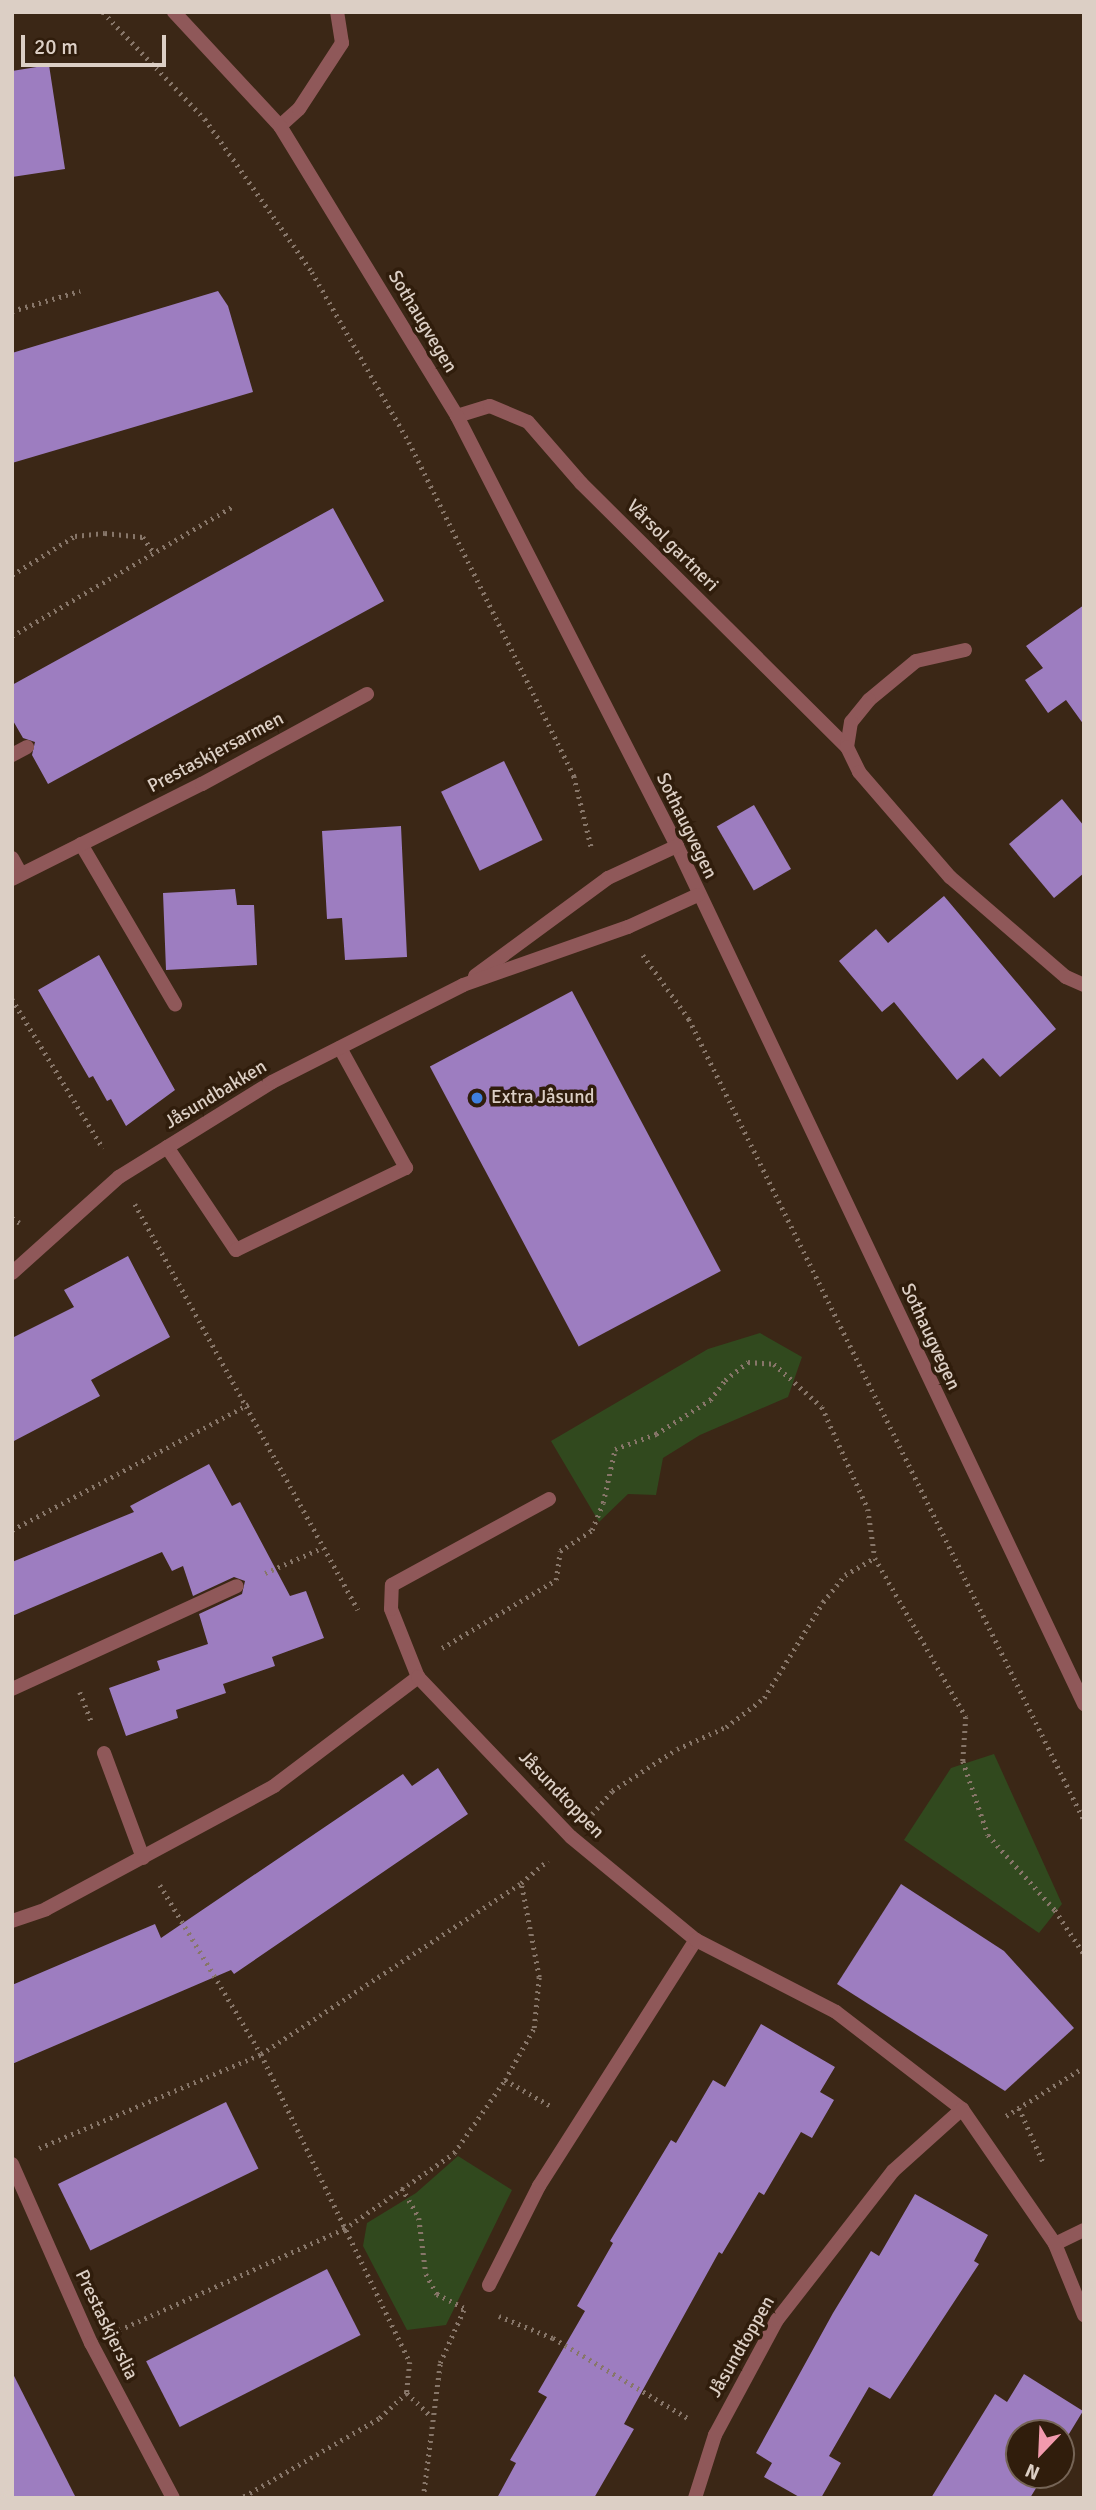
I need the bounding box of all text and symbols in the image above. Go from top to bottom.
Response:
scale bar [24,21,170,65]
text: 20 m [34,34,78,60]
street label: Sothaugvegen [383,267,461,377]
street label: Vårsol gartneri [621,495,723,597]
street label: Prestaskjersarmen [144,708,288,798]
street label: Sothaugvegen [651,769,721,883]
street label: Jåsundbakken [161,1056,271,1134]
place label: Extra Jåsund [491,1087,595,1109]
marker: Extra Jåsund [469,1090,485,1106]
street label: Sothaugvegen [895,1280,965,1394]
street label: Jåsundtoppen [513,1746,609,1844]
street label: Prestaskjerslia [70,2266,142,2384]
street label: Jåsundtoppen [704,2292,780,2402]
north arrow [1005,2419,1075,2489]
text: N [1022,2458,1043,2485]

